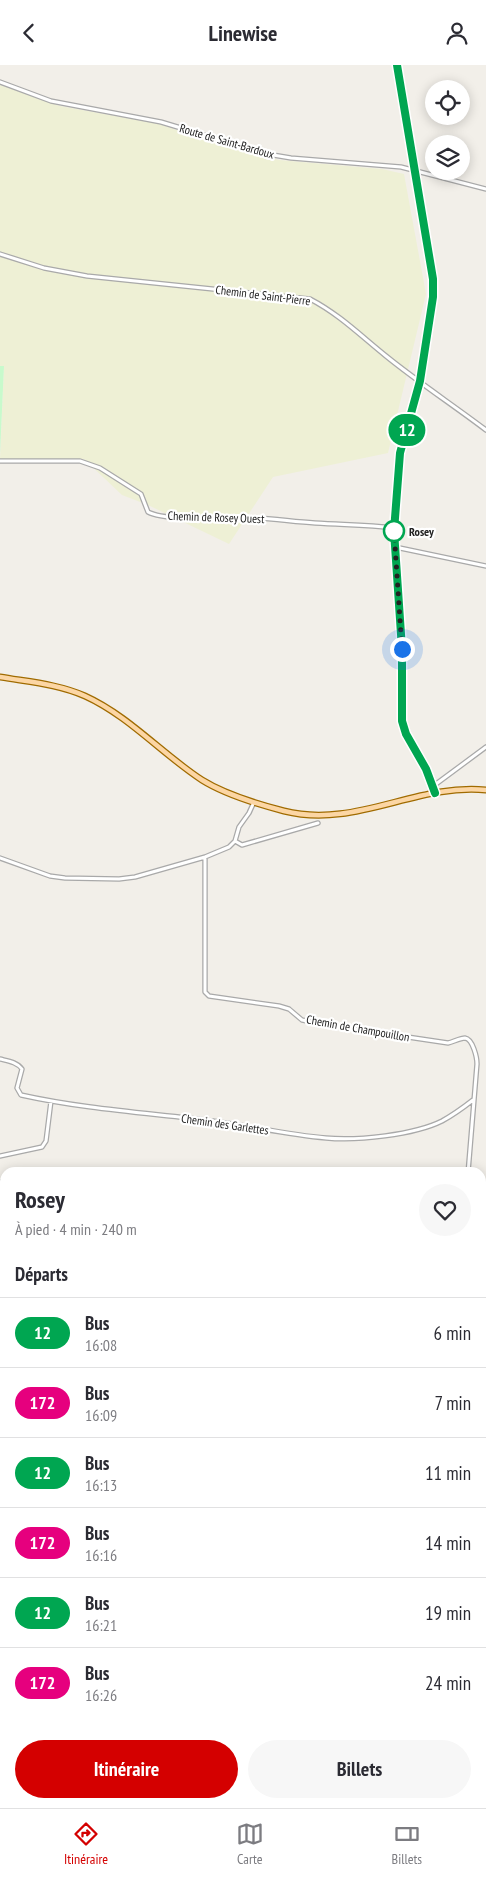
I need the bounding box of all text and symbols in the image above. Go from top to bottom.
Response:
icon: back [15,19,43,47]
text: Linewise [209,19,277,47]
icon: person [443,19,471,47]
map controls [425,80,470,180]
button: locate [425,80,470,125]
street label: Route de Saint-Bardoux [178,120,276,162]
button: layers [425,135,470,180]
street label: Chemin de Saint-Pierre [215,282,311,308]
line badge: 12 [384,414,430,446]
text: 12 [398,418,416,441]
street label: Chemin de Rosey Ouest [167,508,265,526]
marker: Rosey [383,520,405,542]
place label: Rosey [409,524,434,539]
your location [390,637,415,662]
street label: Chemin de Champouillon [305,1012,411,1044]
street label: Chemin des Garlettes [180,1110,270,1138]
text: Rosey [15,1184,65,1215]
button: heart [419,1184,471,1236]
text: À pied · 4 min · 240 m [15,1219,137,1239]
text: Départs [15,1262,68,1286]
text: Bus [85,1311,109,1335]
text: 12 [34,1321,51,1344]
text: 6 min [434,1321,471,1345]
text: 16:08 [85,1335,117,1355]
text: Bus [85,1381,109,1405]
text: 172 [30,1391,55,1414]
text: 7 min [434,1391,471,1415]
text: 16:09 [85,1405,117,1425]
text: Bus [85,1451,109,1475]
text: 12 [34,1461,51,1484]
text: 11 min [425,1461,471,1485]
text: 16:13 [85,1475,117,1495]
text: Bus [85,1521,109,1545]
text: 172 [30,1531,55,1554]
text: 14 min [425,1531,471,1555]
text: 16:16 [85,1545,117,1565]
text: Bus [85,1591,109,1615]
text: 12 [34,1601,51,1624]
text: 19 min [425,1601,471,1625]
text: 16:21 [85,1615,117,1635]
text: Bus [85,1661,109,1685]
text: 172 [30,1671,55,1694]
text: 24 min [425,1671,471,1695]
text: 16:26 [85,1685,117,1705]
button: Itinéraire [15,1740,238,1798]
button: Billets [248,1740,471,1798]
tab: Itinéraire [64,1820,108,1868]
tab: Carte [236,1820,264,1868]
tab: Billets [392,1820,422,1868]

